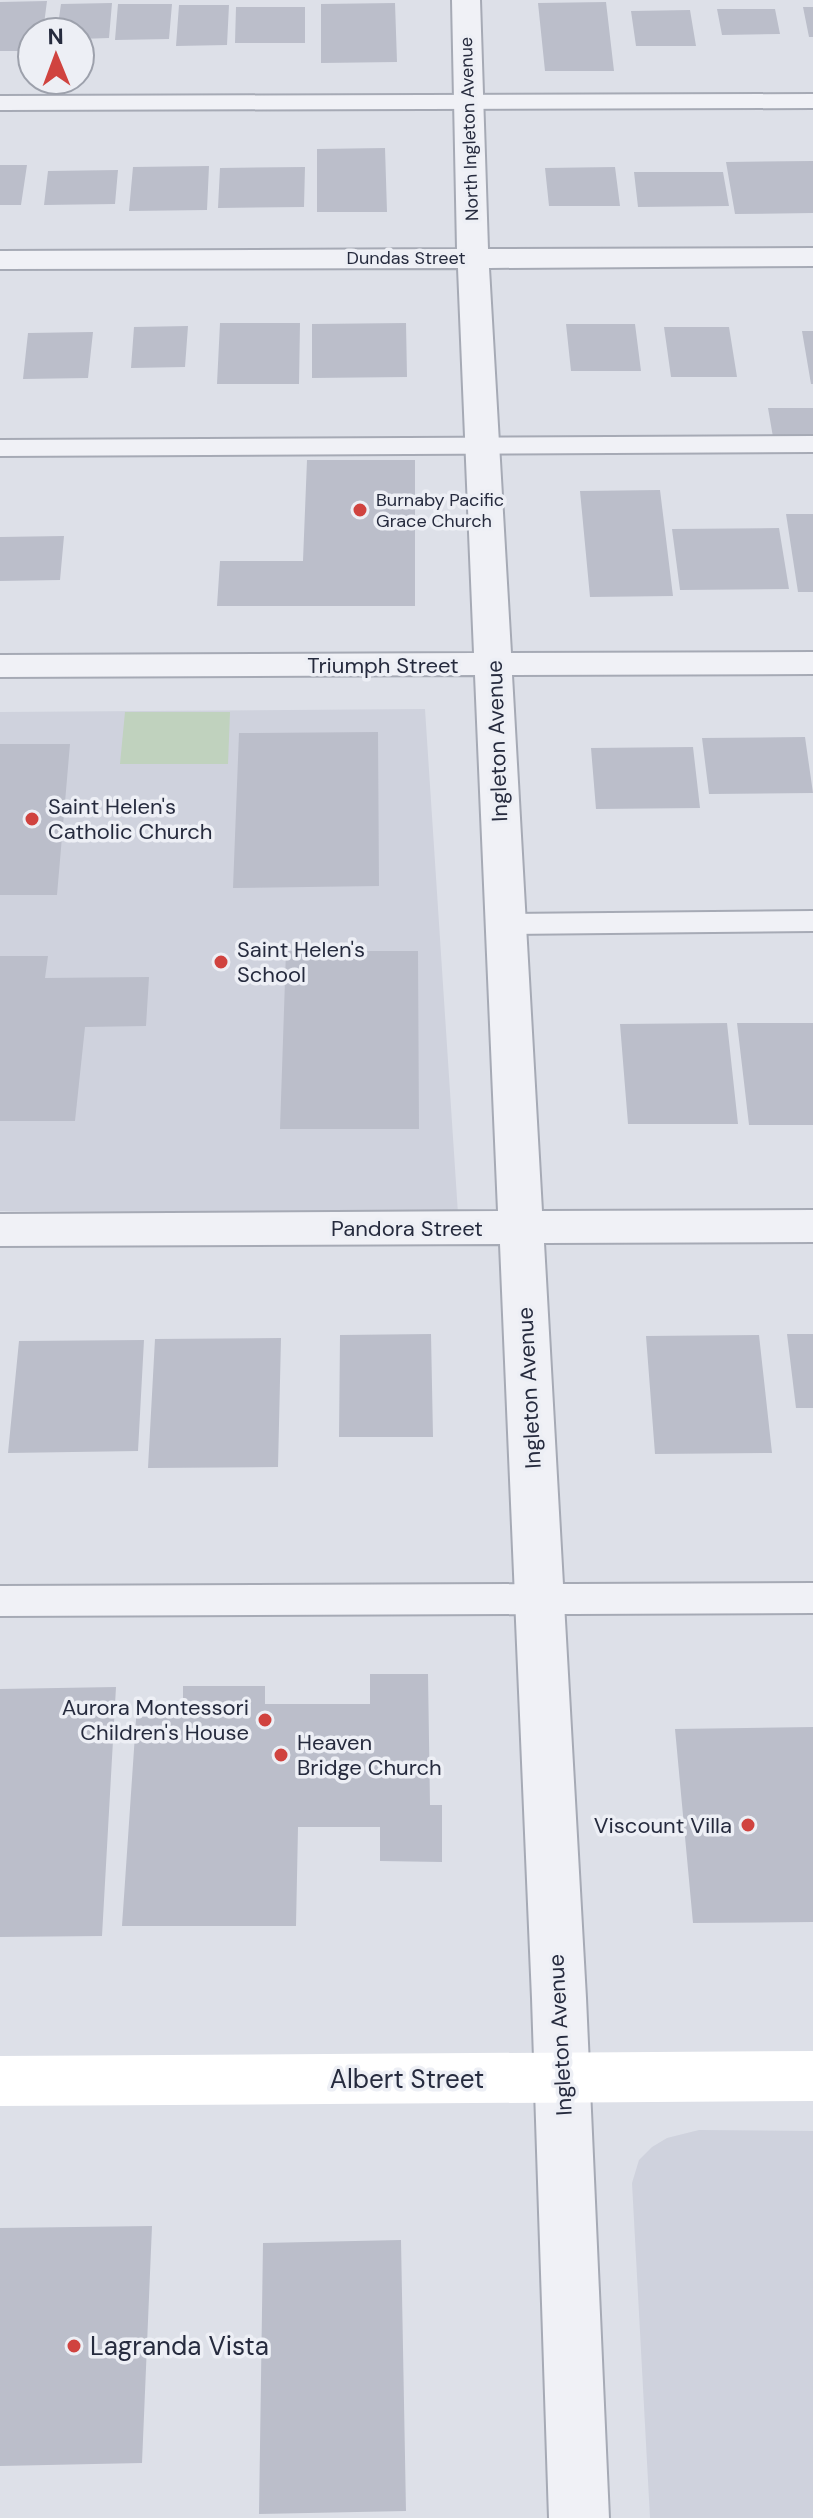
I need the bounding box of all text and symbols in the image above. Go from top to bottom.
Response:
north arrow [16,16,96,96]
text: N [47,22,64,51]
street label: North Ingleton Avenue [454,37,484,221]
street label: Dundas Street [347,246,465,270]
place label: Burnaby Pacific Grace Church [376,488,504,533]
marker: Burnaby Pacific Grace Church [351,501,369,519]
street label: Triumph Street [307,651,459,680]
street label: Ingleton Avenue [480,660,514,822]
place label: Saint Helen's Catholic Church [48,792,212,846]
marker: Saint Helen's Catholic Church [23,810,41,828]
place label: Saint Helen's School [237,935,365,989]
marker: Saint Helen's School [212,953,230,971]
street label: Pandora Street [331,1214,483,1243]
street label: Ingleton Avenue [510,1307,548,1469]
place label: Aurora Montessori Children's House [62,1693,249,1747]
marker: Aurora Montessori Children's House [256,1711,274,1729]
place label: Heaven Bridge Church [297,1728,442,1782]
marker: Heaven Bridge Church [272,1746,290,1764]
place label: Viscount Villa [594,1811,732,1840]
marker: Viscount Villa [739,1816,757,1834]
street label: Ingleton Avenue [541,1954,579,2116]
street label: Albert Street [330,2062,484,2096]
place label: Lagranda Vista [90,2329,269,2363]
marker: Lagranda Vista [65,2337,83,2355]

